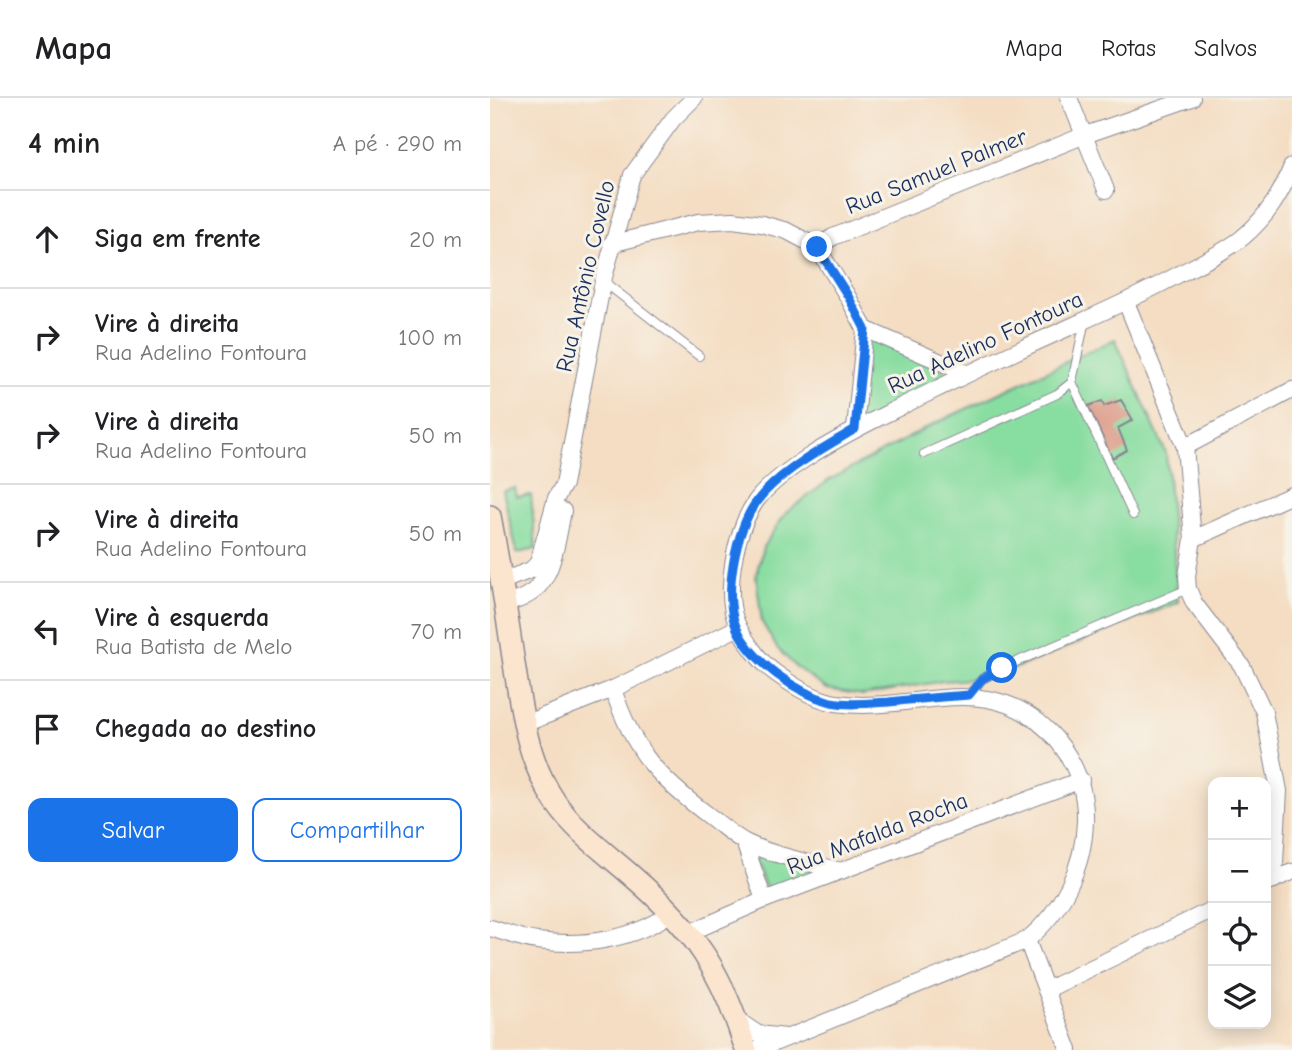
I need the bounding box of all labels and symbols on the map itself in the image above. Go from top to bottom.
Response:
street label: Rua Samuel Palmer [842,122,1032,220]
street label: Rua Antônio Covello [550,178,621,375]
route end [801,231,832,262]
street label: Rua Adelino Fontoura [883,285,1087,400]
route start [986,652,1017,683]
street label: Rua Mafalda Rocha [783,787,971,880]

